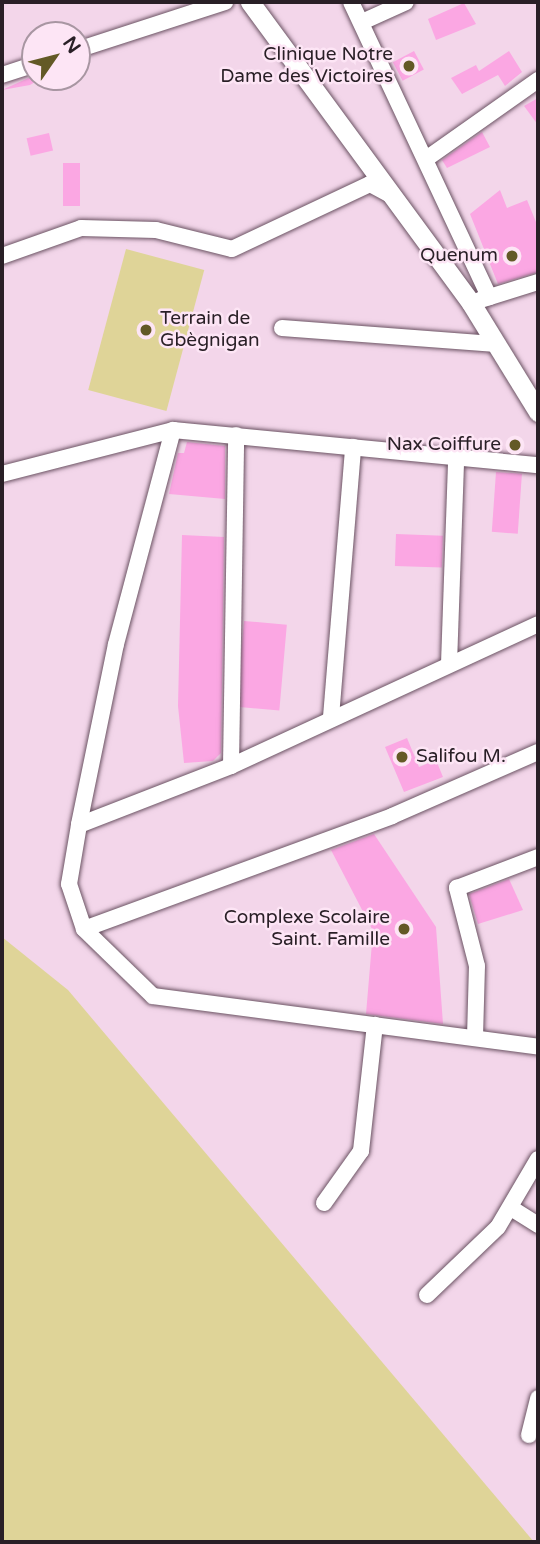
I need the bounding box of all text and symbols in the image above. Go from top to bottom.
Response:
north arrow [21,21,91,91]
text: N [58,33,85,58]
place label: Clinique Notre Dame des Victoires [220,44,393,88]
marker: Clinique Notre Dame des Victoires [399,56,419,76]
place label: Quenum [420,245,498,267]
marker: Quenum [504,248,520,264]
place label: Terrain de Gbègnigan [160,308,260,352]
marker: Terrain de Gbègnigan [138,322,154,338]
place label: Nax Coiffure [387,434,501,456]
marker: Nax Coiffure [507,437,523,453]
place label: Salifou M. [416,746,506,768]
marker: Salifou M. [394,749,410,765]
place label: Complexe Scolaire Saint. Famille [224,907,390,951]
marker: Complexe Scolaire Saint. Famille [396,921,412,937]

